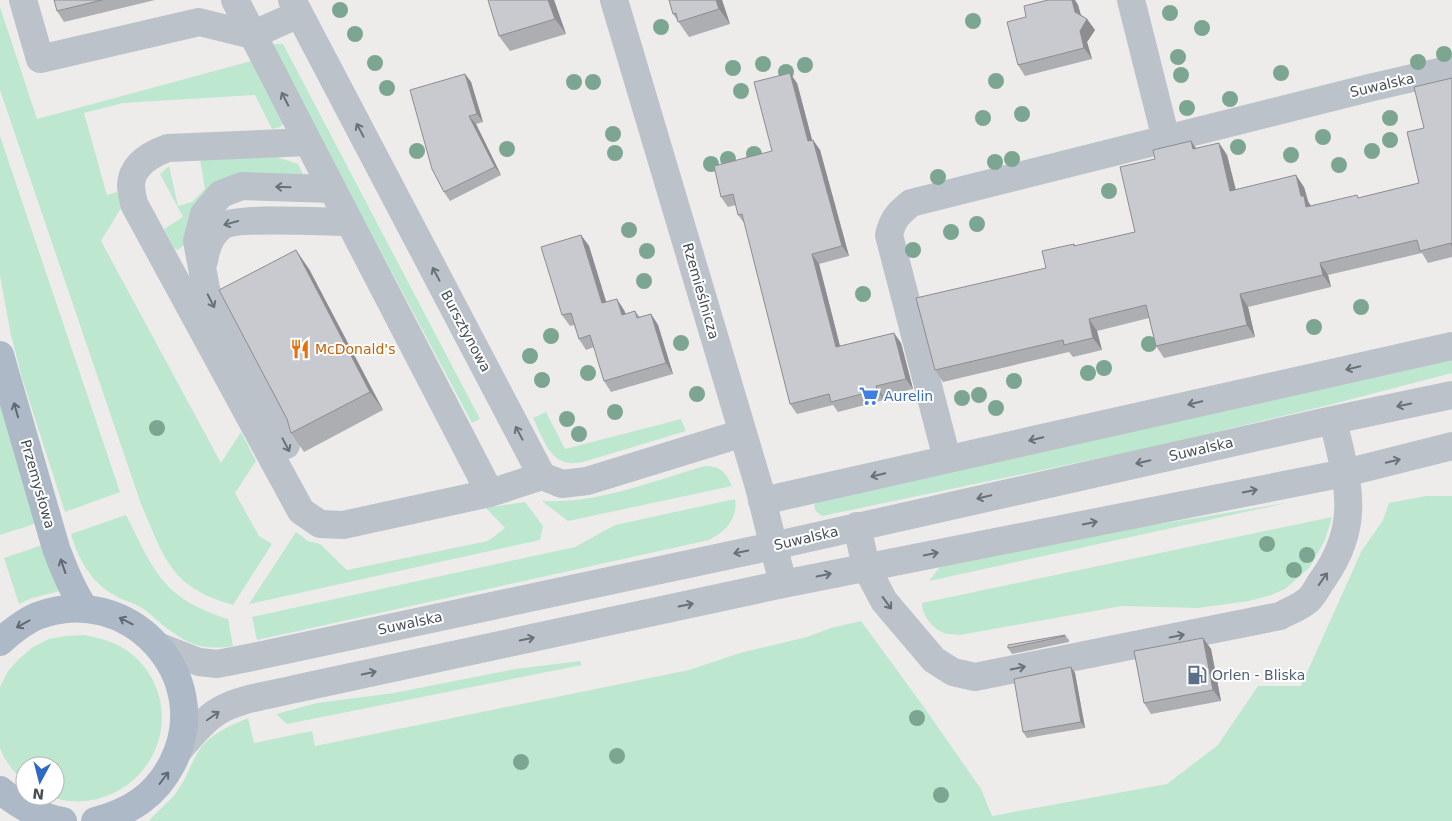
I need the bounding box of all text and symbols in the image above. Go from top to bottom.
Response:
street label: Suwalska [1348,70,1416,100]
one-way arrow [280,92,289,107]
one-way arrow [355,123,364,138]
one-way arrow [276,183,292,192]
one-way arrow [223,219,239,229]
street label: Rzemieślnicza [680,241,722,341]
one-way arrow [430,267,440,281]
street label: Bursztynowa [438,287,494,375]
one-way arrow [207,293,216,308]
restaurant icon: McDonald's [289,338,311,360]
place label: McDonald's [315,341,396,357]
one-way arrow [1346,364,1362,373]
supermarket icon: Aurelin [858,385,880,407]
place label: Aurelin [884,388,933,404]
one-way arrow [1187,399,1203,408]
one-way arrow [1397,401,1413,410]
one-way arrow [11,403,21,419]
one-way arrow [514,426,523,441]
street label: Suwalska [1167,434,1235,464]
one-way arrow [1029,435,1045,444]
one-way arrow [282,437,291,452]
street label: Przemysłowa [18,438,58,530]
one-way arrow [1384,456,1400,465]
one-way arrow [1135,458,1151,467]
one-way arrow [870,471,886,480]
one-way arrow [1241,486,1257,496]
one-way arrow [977,493,993,503]
one-way arrow [1082,517,1098,527]
street label: Suwalska [772,523,840,553]
one-way arrow [733,548,749,558]
one-way arrow [923,549,939,558]
one-way arrow [58,559,67,574]
one-way arrow [816,570,832,579]
one-way arrow [1318,573,1328,587]
one-way arrow [882,596,892,610]
one-way arrow [678,599,694,609]
street label: Suwalska [376,608,444,638]
one-way arrow [119,616,134,625]
one-way arrow [16,619,31,629]
one-way arrow [1169,631,1185,641]
one-way arrow [519,634,535,643]
one-way arrow [1009,663,1025,673]
fuel station icon: Orlen - Bliska [1186,664,1208,686]
place label: Orlen - Bliska [1212,667,1305,683]
one-way arrow [360,668,376,677]
one-way arrow [206,711,220,721]
north arrow [15,756,65,806]
one-way arrow [158,772,169,785]
text: N [32,785,45,803]

